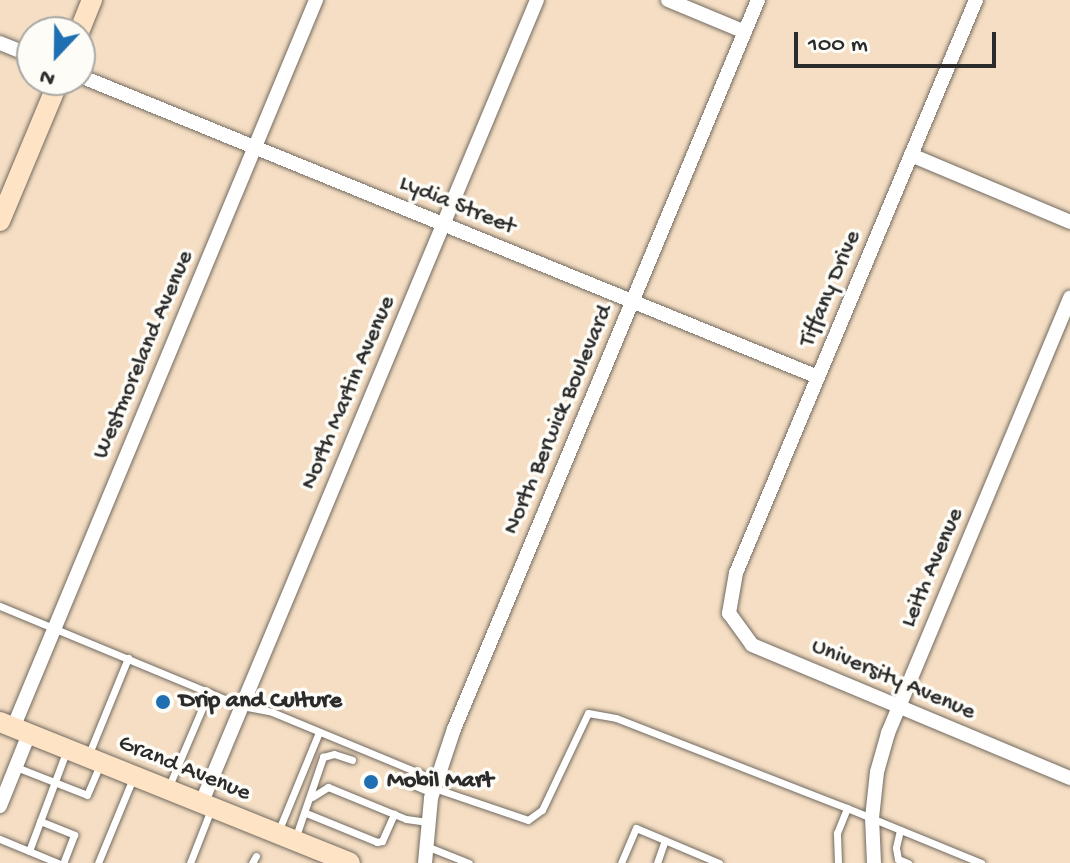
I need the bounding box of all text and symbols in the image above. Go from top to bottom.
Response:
north arrow [16,16,96,96]
scale bar [798,16,1000,66]
text: 100 m [808,31,868,60]
text: N [36,62,59,91]
street label: Lydia Street [395,170,519,242]
street label: Tiffany Drive [794,226,868,352]
street label: Westmoreland Avenue [87,246,201,464]
street label: North Martin Avenue [295,292,403,494]
street label: North Berwick Boulevard [498,301,620,539]
street label: Leith Avenue [895,504,971,632]
street label: University Avenue [807,632,979,728]
place label: Drip and Culture [179,688,342,716]
marker: Drip and Culture [154,693,172,711]
street label: Grand Avenue [114,729,254,809]
place label: Mobil Mart [387,768,493,796]
marker: Mobil Mart [362,773,380,791]

